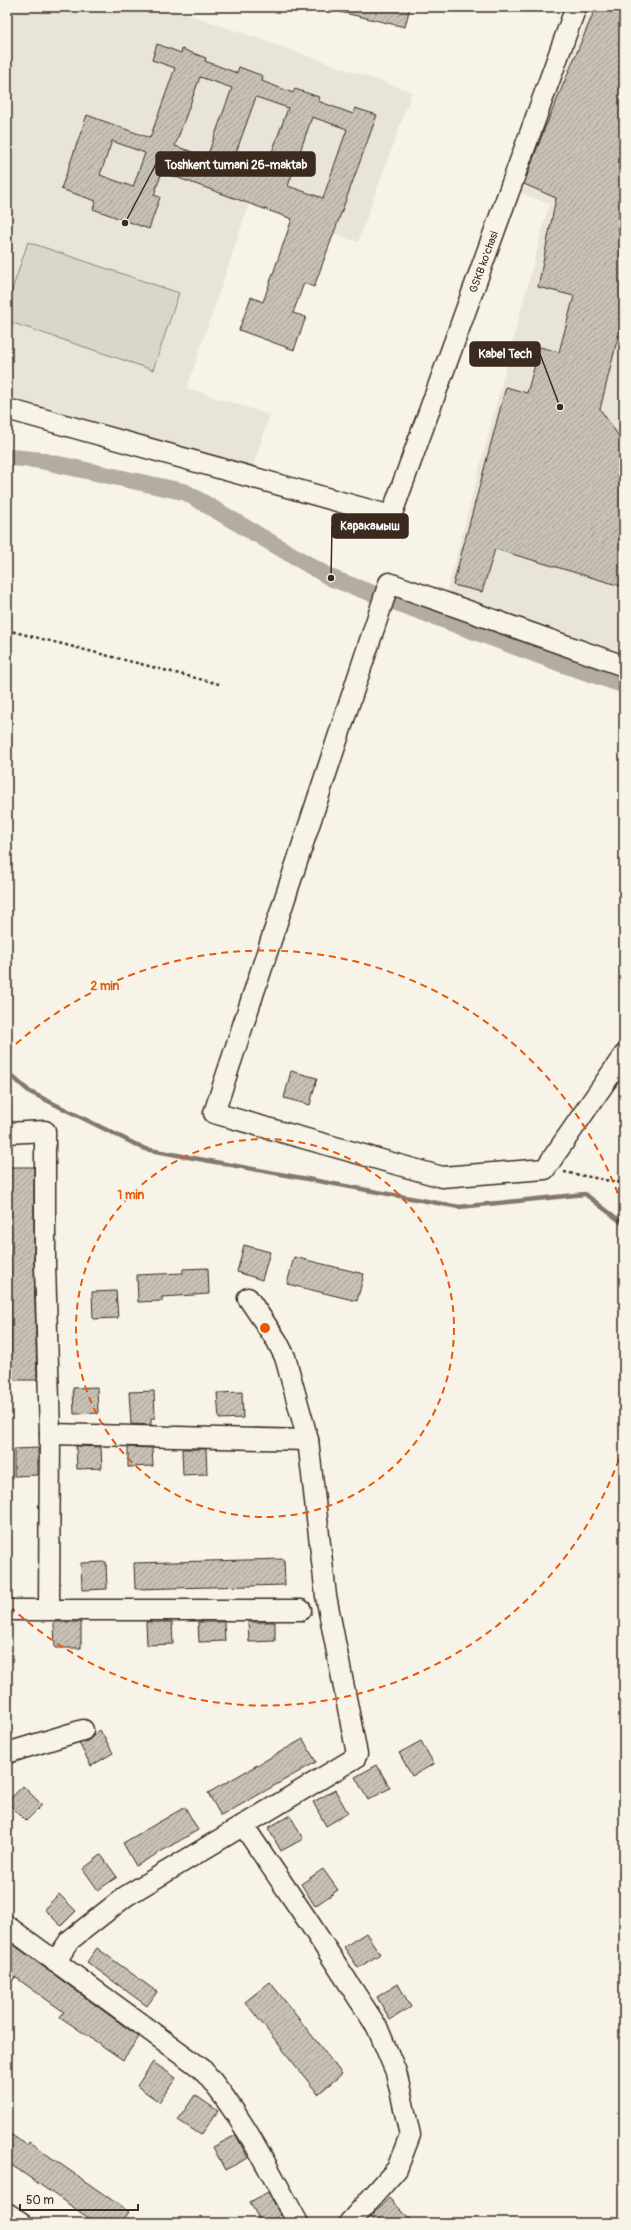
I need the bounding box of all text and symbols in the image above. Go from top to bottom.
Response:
callout: Toshkent tumani 26-maktab [156,152,315,176]
text: Toshkent tumani 26-maktab [164,158,307,173]
street label: GSKB ko'chasi [467,230,501,295]
callout: Kabel Tech [470,342,540,366]
text: Kabel Tech [478,347,532,362]
callout: Каракамыш [332,514,408,538]
text: Каракамыш [340,519,400,534]
text: 2 min [91,979,120,994]
text: 1 min [118,1188,145,1203]
centre of rings [258,1321,272,1335]
scale bar [20,2186,138,2212]
text: 50 m [26,2193,54,2208]

